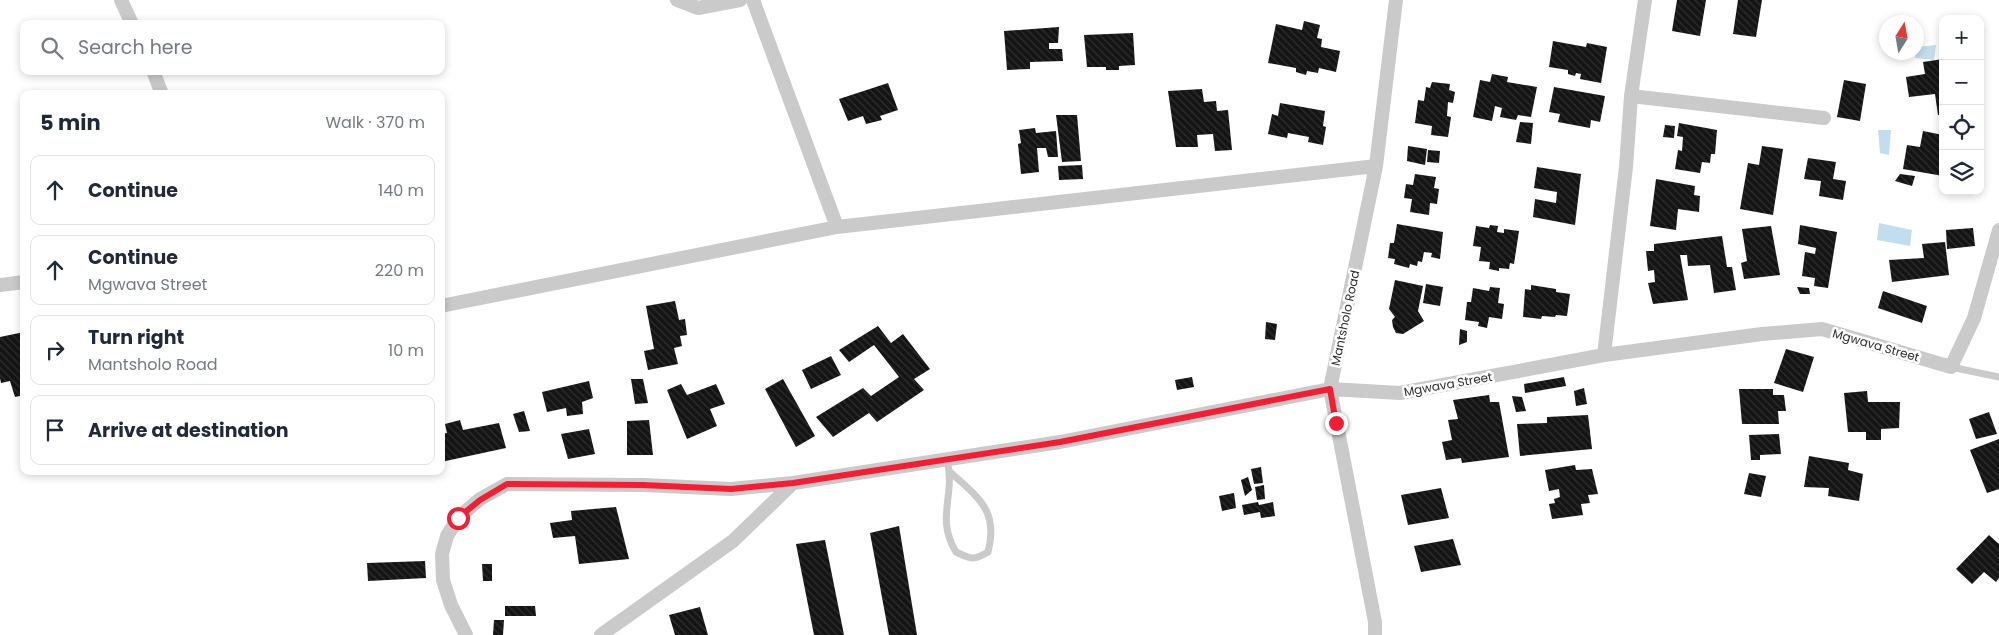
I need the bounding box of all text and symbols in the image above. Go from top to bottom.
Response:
north arrow [1879,15,1924,60]
map controls [1939,15,1984,195]
button: + [1939,15,1984,60]
search box [20,20,445,75]
icon: search [38,34,66,62]
text: Search here [78,34,192,61]
button: − [1939,60,1984,105]
button: locate [1939,105,1984,150]
text: 5 min [40,108,101,137]
text: Walk · 370 m [325,111,425,134]
button: layers [1939,150,1984,195]
icon: ahead [41,176,69,204]
text: Continue [88,177,178,204]
text: 140 m [378,179,424,202]
text: Continue [88,244,178,271]
icon: ahead [41,256,69,284]
text: 220 m [375,259,424,282]
street label: Mantsholo Road [1327,269,1363,367]
text: Mgwava Street [88,273,207,296]
text: Turn right [88,324,184,351]
street label: Mgwava Street [1831,324,1921,366]
icon: right [41,336,69,364]
text: 10 m [388,339,424,362]
text: Mantsholo Road [88,353,218,376]
street label: Mgwava Street [1402,368,1494,400]
route end [1325,412,1348,435]
icon: arrive [41,416,69,444]
text: Arrive at destination [88,417,289,444]
route start [447,507,470,530]

